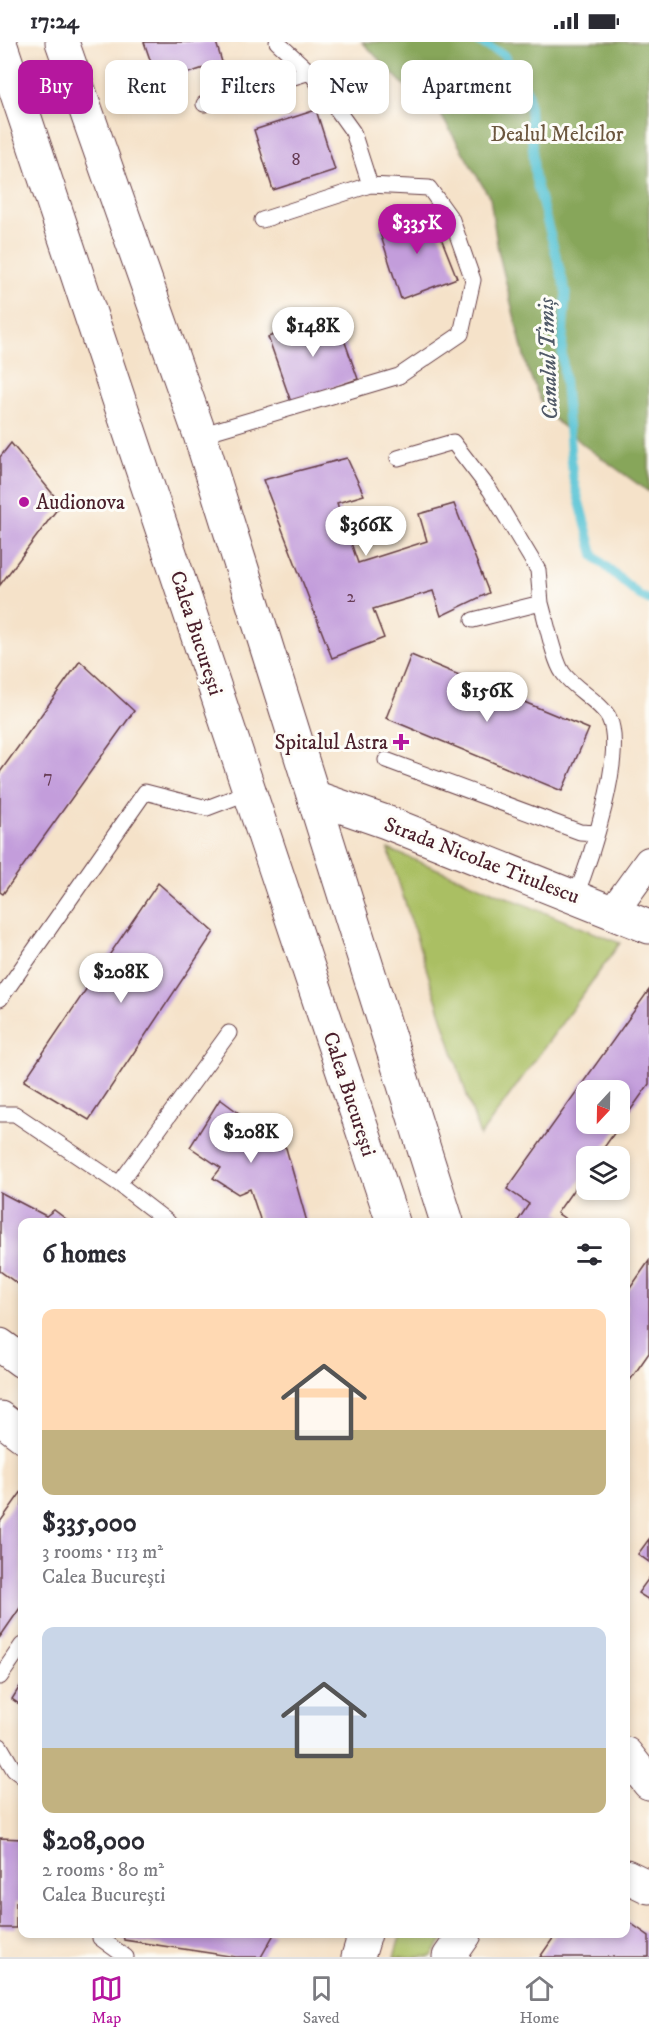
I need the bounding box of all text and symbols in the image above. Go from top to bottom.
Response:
text: 17:24 [30,8,79,35]
chip: Buy [18,60,93,114]
chip: Rent [105,60,188,114]
chip: Filters [200,60,296,114]
chip: New [308,60,389,114]
chip: Apartment [401,60,533,114]
park label: Dealul Melcilor [491,122,624,148]
house number: 8 [291,149,301,171]
pin: $335K [375,204,459,255]
text: $335K [392,211,442,236]
water label: Canalul Timiș [533,296,564,421]
pin: $148K [271,307,355,358]
text: $148K [286,314,340,339]
place label: Audionova [36,490,125,516]
marker: Audionova [17,495,31,509]
pin: $366K [324,506,408,557]
text: $366K [339,513,393,538]
street label: Calea București [164,568,228,699]
house number: 2 [347,586,356,608]
pin: $156K [445,672,529,723]
text: $156K [461,679,513,704]
place label: Spitalul Astra [274,730,388,756]
marker: Spitalul Astra [392,733,410,751]
house number: 7 [43,766,53,788]
street label: Strada Nicolae Titulescu [380,812,583,910]
pin: $208K [79,953,163,1004]
text: $208K [93,960,149,985]
street label: Calea București [317,1029,381,1160]
north arrow [576,1080,630,1134]
map controls [576,1080,630,1200]
pin: $208K [209,1113,293,1164]
text: $208K [223,1120,279,1145]
button: layers [576,1146,630,1200]
text: 6 homes [42,1238,126,1271]
icon: filters [573,1238,606,1271]
icon: home [270,1348,378,1456]
text: $335,000 [42,1507,137,1540]
text: 3 rooms · 113 m² [42,1540,163,1565]
text: Calea București [42,1565,165,1590]
icon: home [270,1666,378,1774]
text: $208,000 [42,1825,145,1858]
text: 2 rooms · 80 m² [42,1858,164,1883]
text: Calea București [42,1883,165,1908]
tab: Map [90,1972,123,2028]
tab: Saved [303,1972,340,2028]
tab: Home [519,1972,559,2028]

